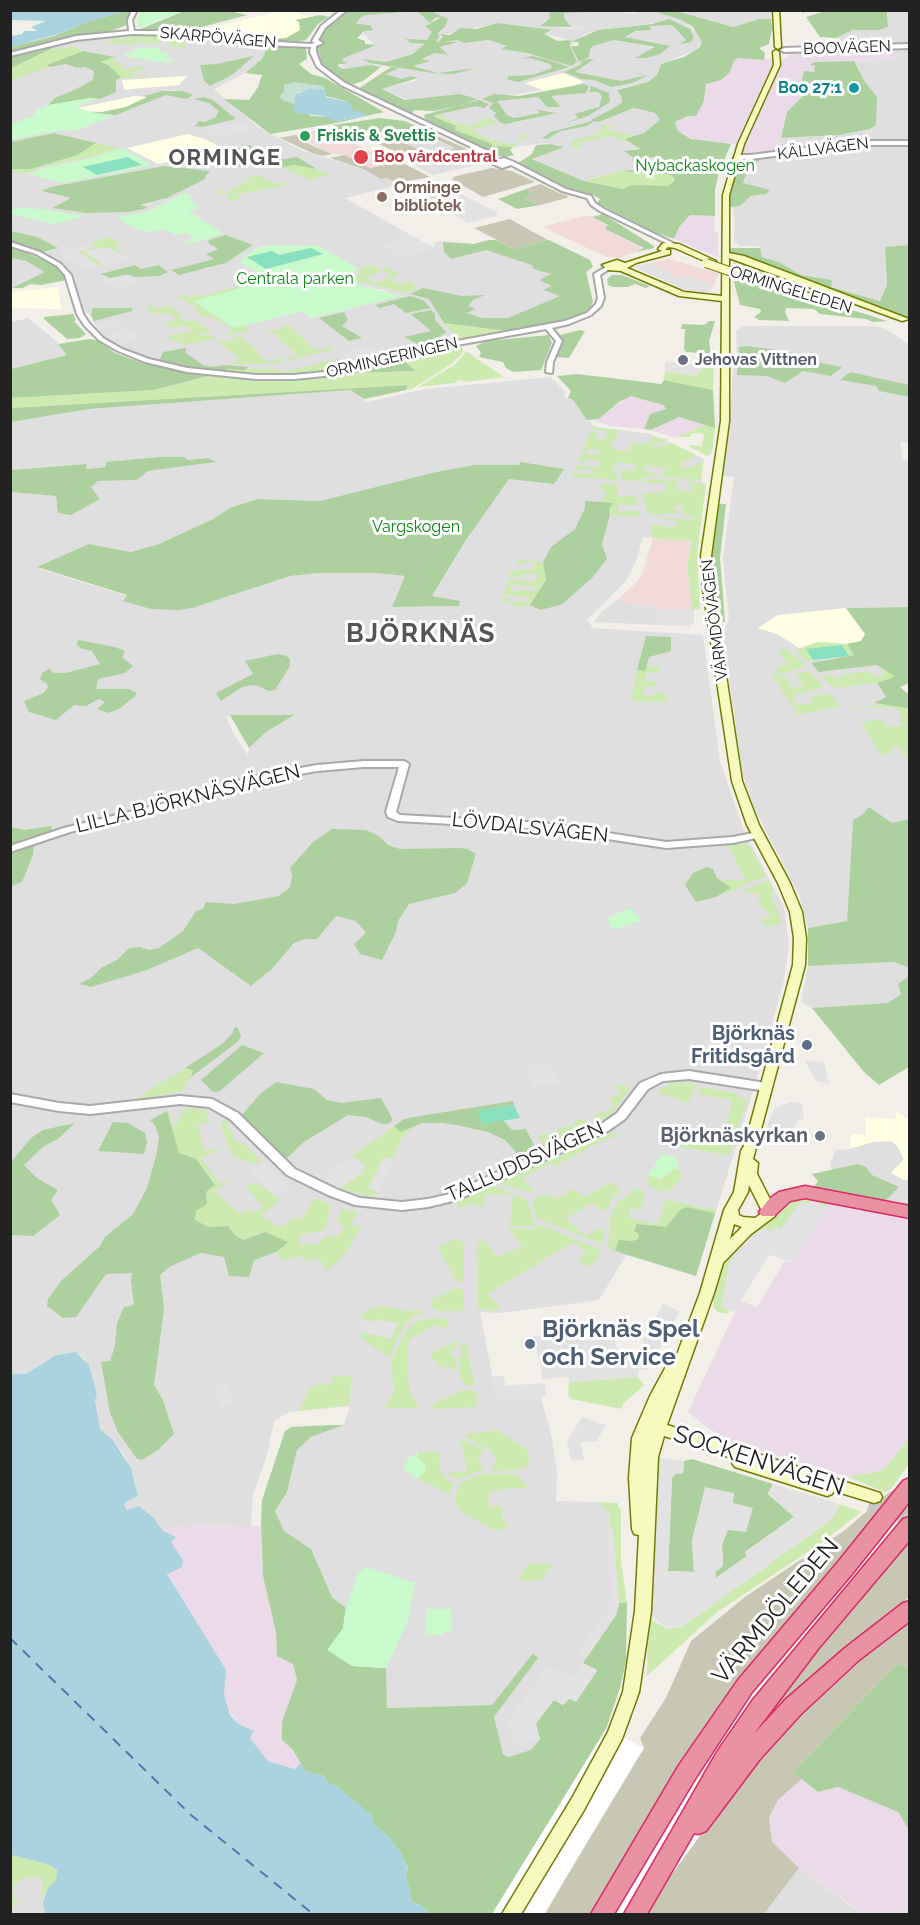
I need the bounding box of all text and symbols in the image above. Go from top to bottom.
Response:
street label: SKARPÖVÄGEN [159,23,277,53]
street label: BOOVÄGEN [803,37,891,59]
place label: Boo 27:1 [778,78,842,98]
marker: Boo 27:1 [847,81,861,95]
place label: Friskis & Svettis [317,126,436,146]
marker: Friskis & Svettis [298,129,312,143]
street label: KÄLLVÄGEN [776,134,870,164]
district label: ORMINGE [168,145,282,171]
place label: Boo vårdcentral [374,147,497,167]
marker: Boo vårdcentral [352,148,370,166]
park label: Nybackaskogen [635,156,755,176]
place label: Orminge bibliotek [394,178,462,216]
marker: Orminge bibliotek [375,190,389,204]
street label: ORMINGELEDEN [728,262,854,318]
park label: Centrala parken [236,269,354,289]
street label: ORMINGERINGEN [324,334,460,382]
place label: Jehovas Vittnen [695,350,817,370]
marker: Jehovas Vittnen [676,353,690,367]
park label: Vargskogen [372,517,460,537]
street label: VÄRMDÖVÄGEN [698,558,732,682]
district label: BJÖRKNÄS [346,618,496,650]
street label: LILLA BJÖRKNÄSVÄGEN [73,759,303,839]
street label: LÖVDALSVÄGEN [451,808,609,848]
place label: Björknäs Fritidsgård [691,1022,795,1069]
marker: Björknäs Fritidsgård [800,1038,814,1052]
street label: TALLUDDSVÄGEN [443,1116,607,1208]
place label: Björknäskyrkan [660,1124,808,1148]
marker: Björknäskyrkan [813,1129,827,1143]
place label: Björknäs Spel och Service [542,1316,700,1372]
marker: Björknäs Spel och Service [523,1337,537,1351]
street label: SOCKENVÄGEN [670,1420,848,1502]
street label: VÄRMDÖLEDEN [707,1532,845,1690]

